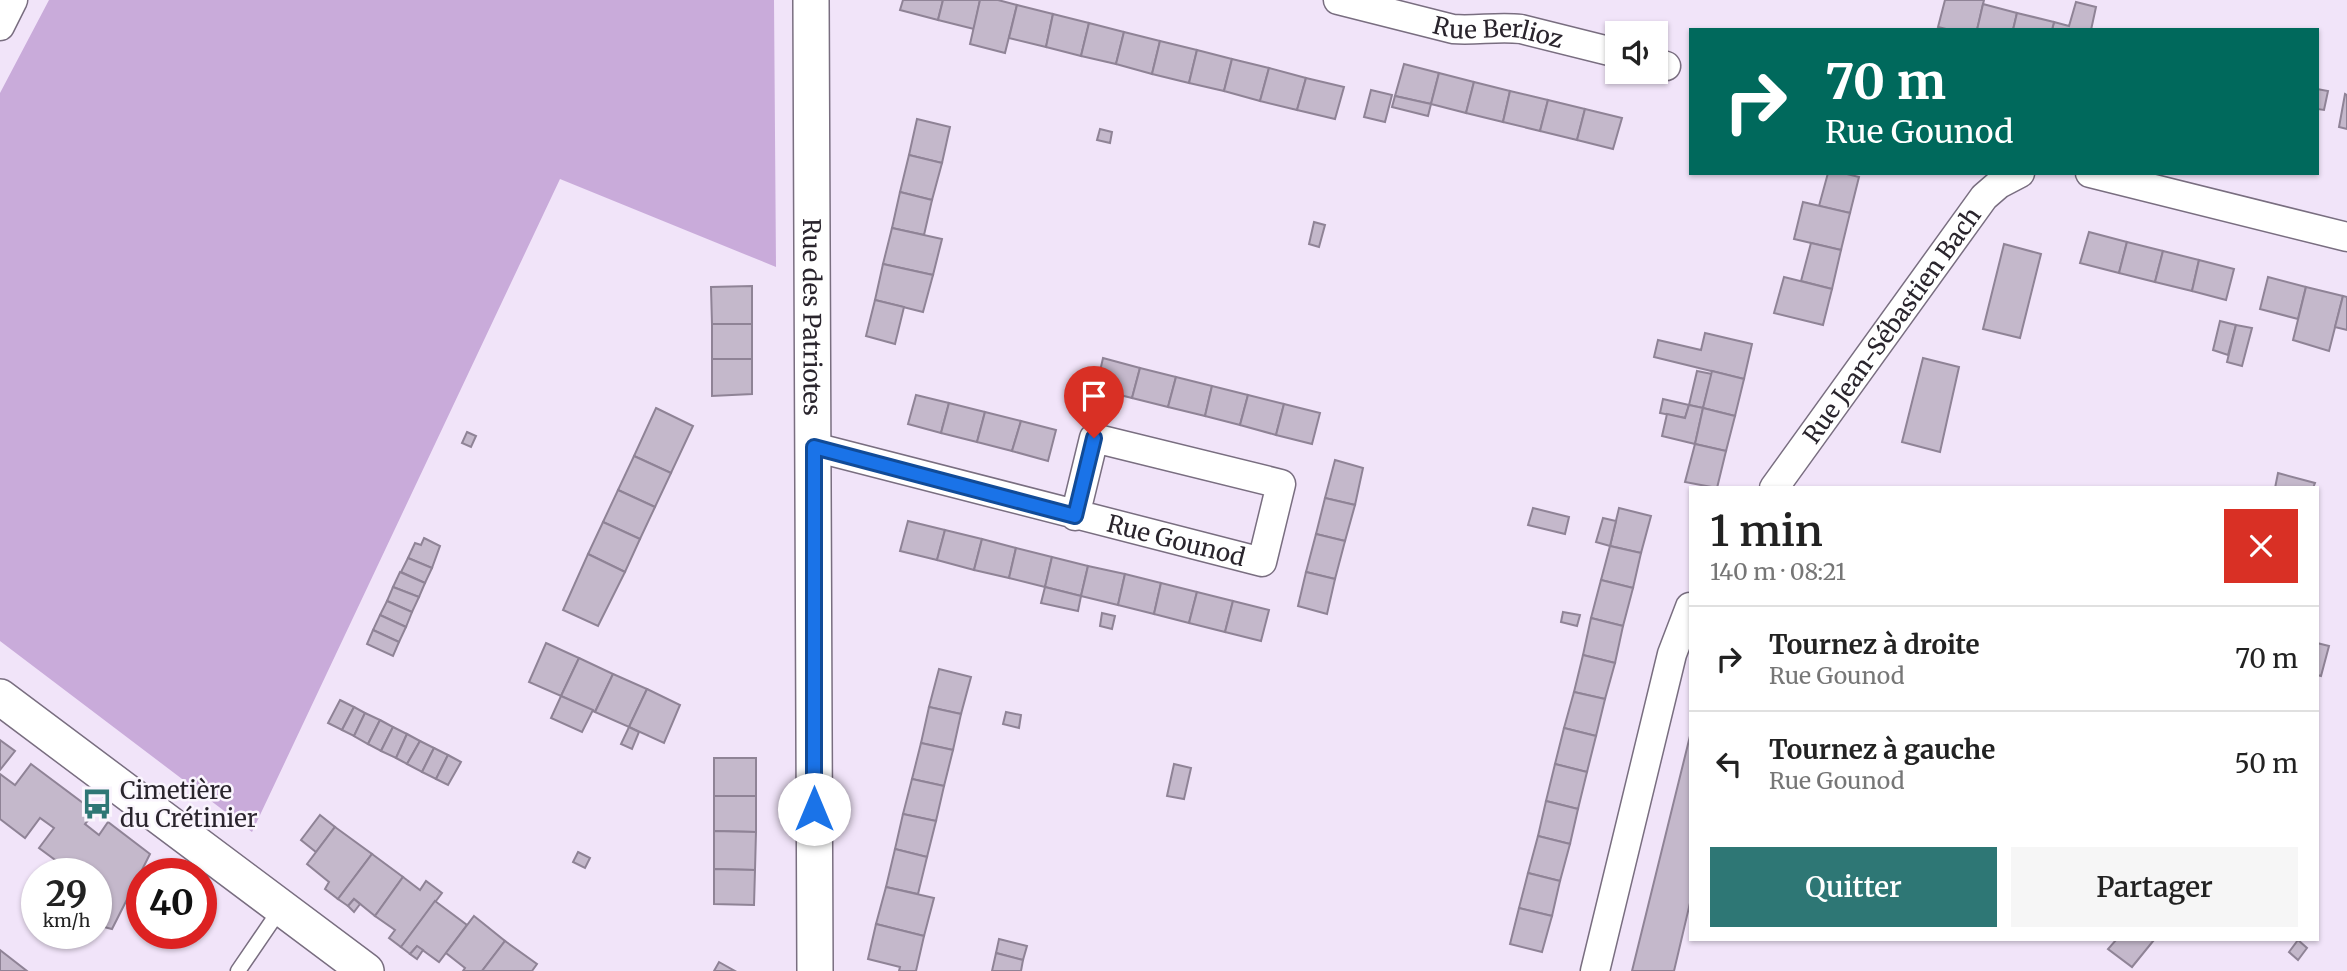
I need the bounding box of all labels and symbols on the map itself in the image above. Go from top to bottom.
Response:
street label: Rue Berlioz [1430,9,1566,54]
street label: Rue Jean-Sébastien Bach [1796,201,1987,449]
street label: Rue des Patriotes [796,218,828,416]
pin [1064,366,1124,438]
street label: Rue Gounod [1104,507,1249,573]
position arrow [777,772,851,846]
place label: Cimetière du Crétinier [120,775,258,834]
bus stop icon: Cimetière du Crétinier [80,787,114,821]
speed limit sign: 40 [126,858,217,949]

